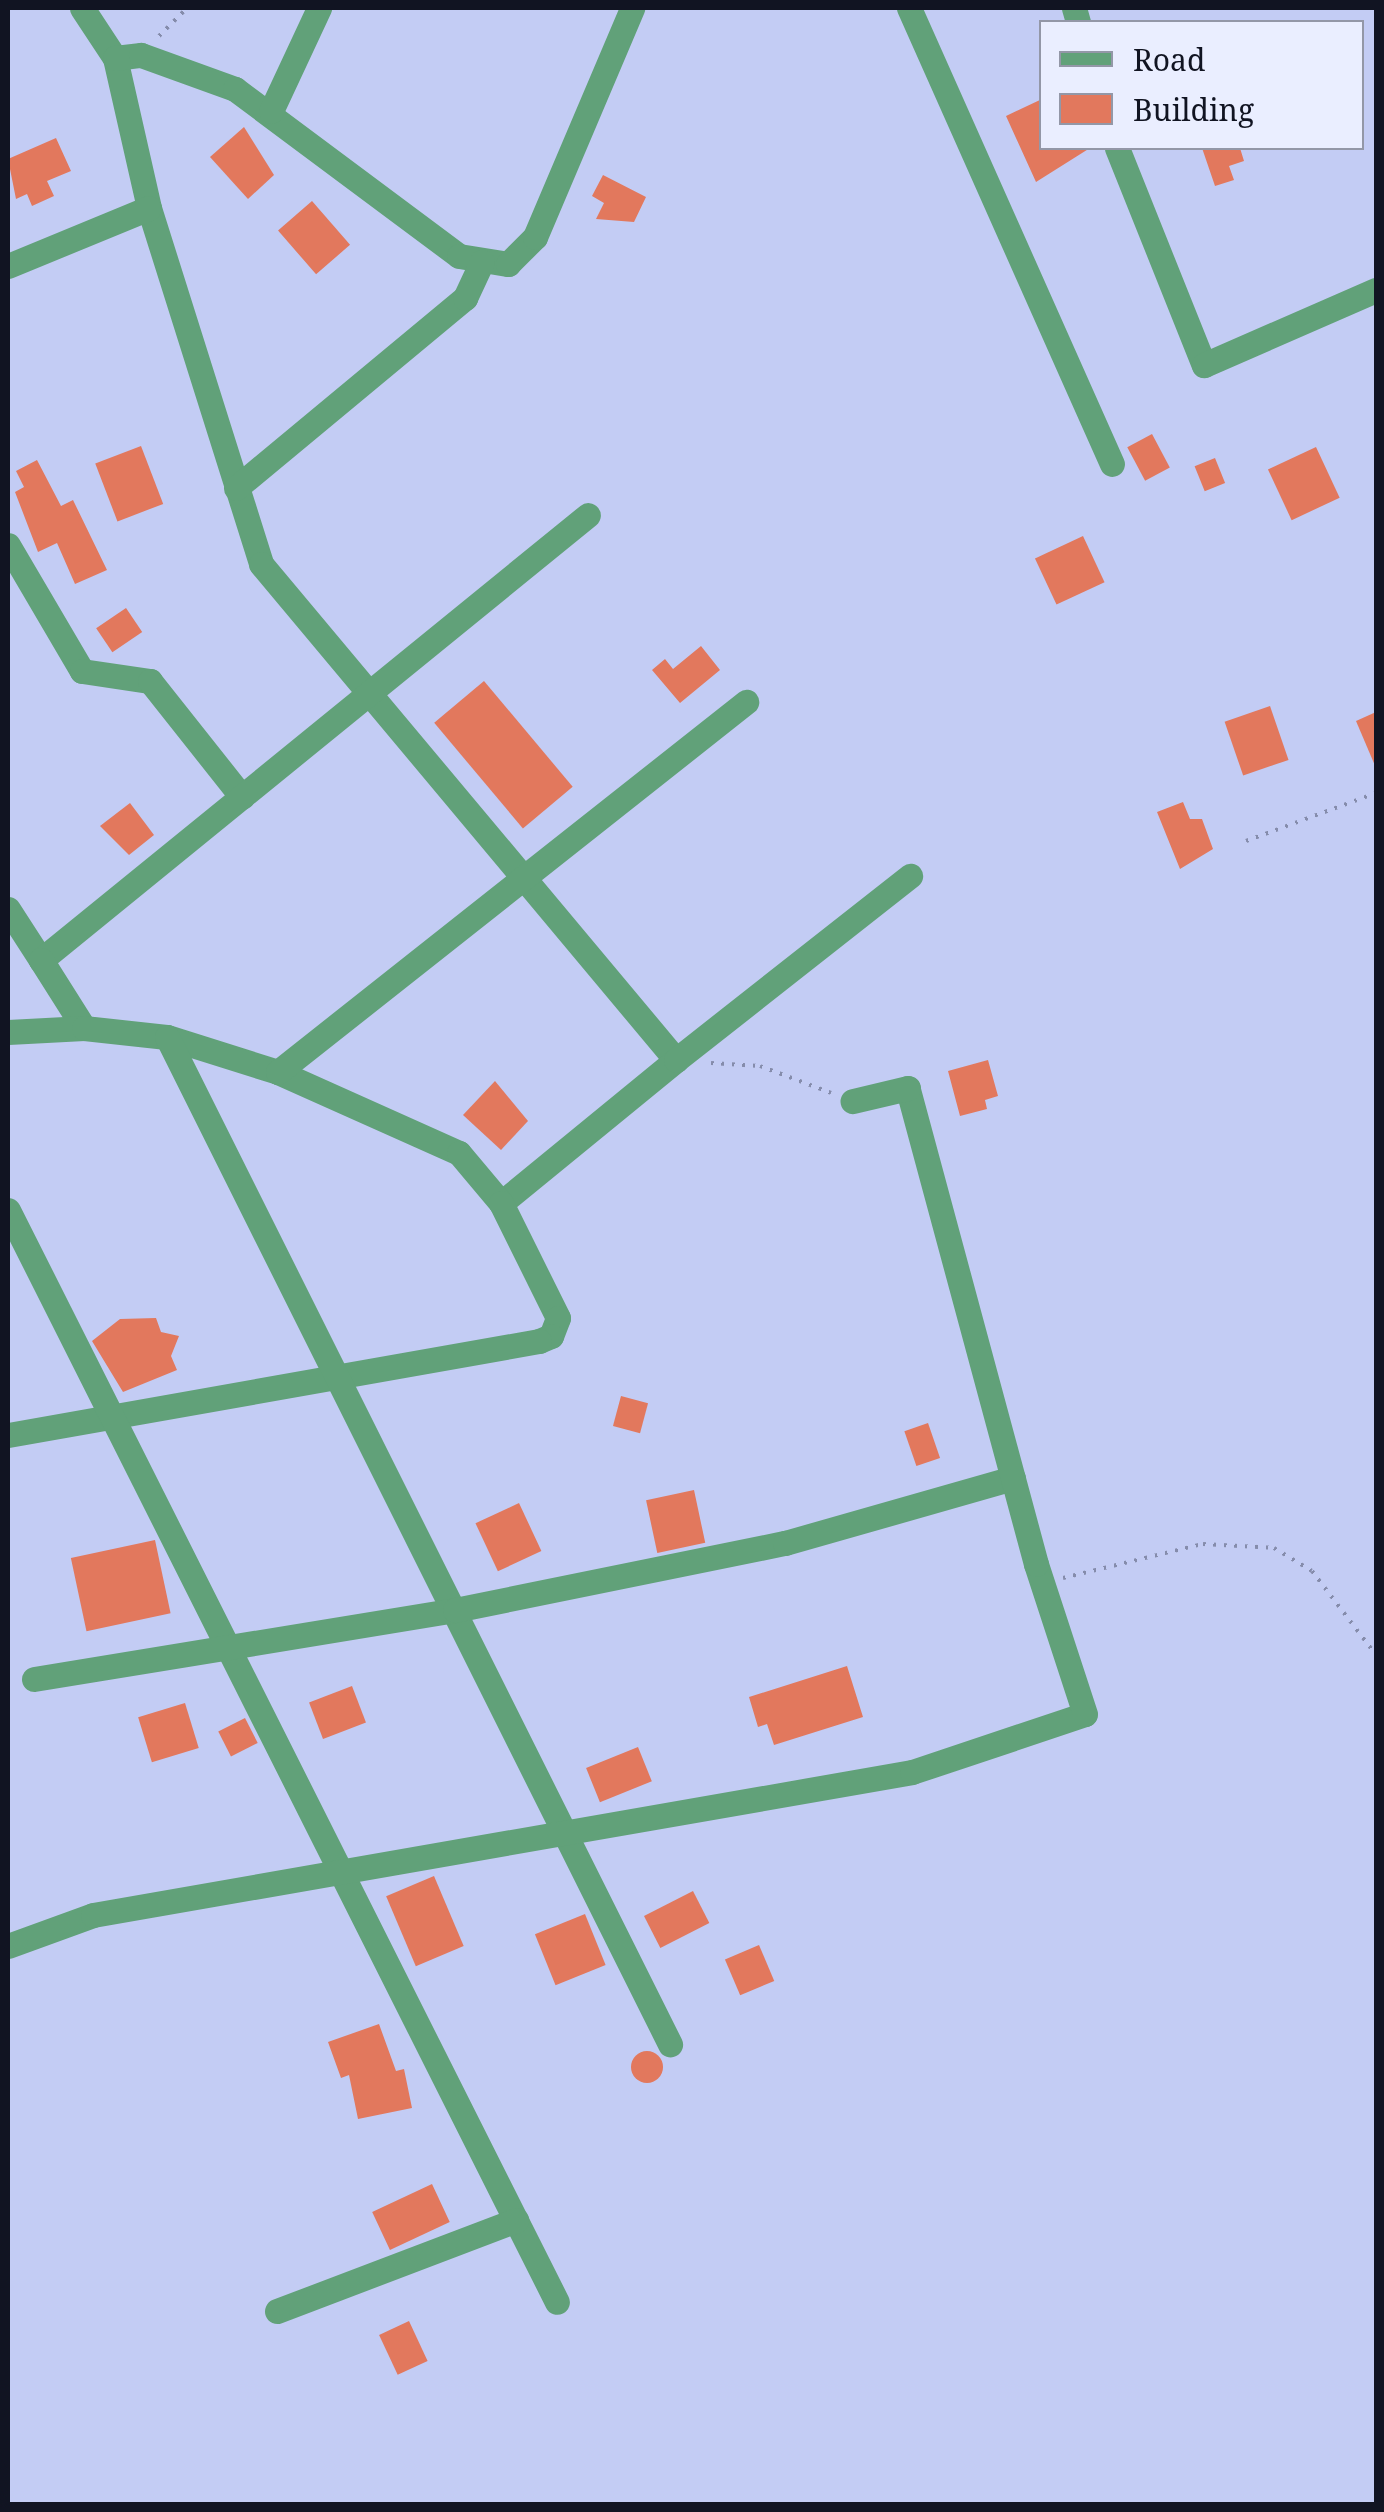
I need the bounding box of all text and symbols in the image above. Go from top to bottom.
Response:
legend [1039,20,1364,150]
text: Road [1133,39,1205,80]
text: Building [1133,89,1254,130]

